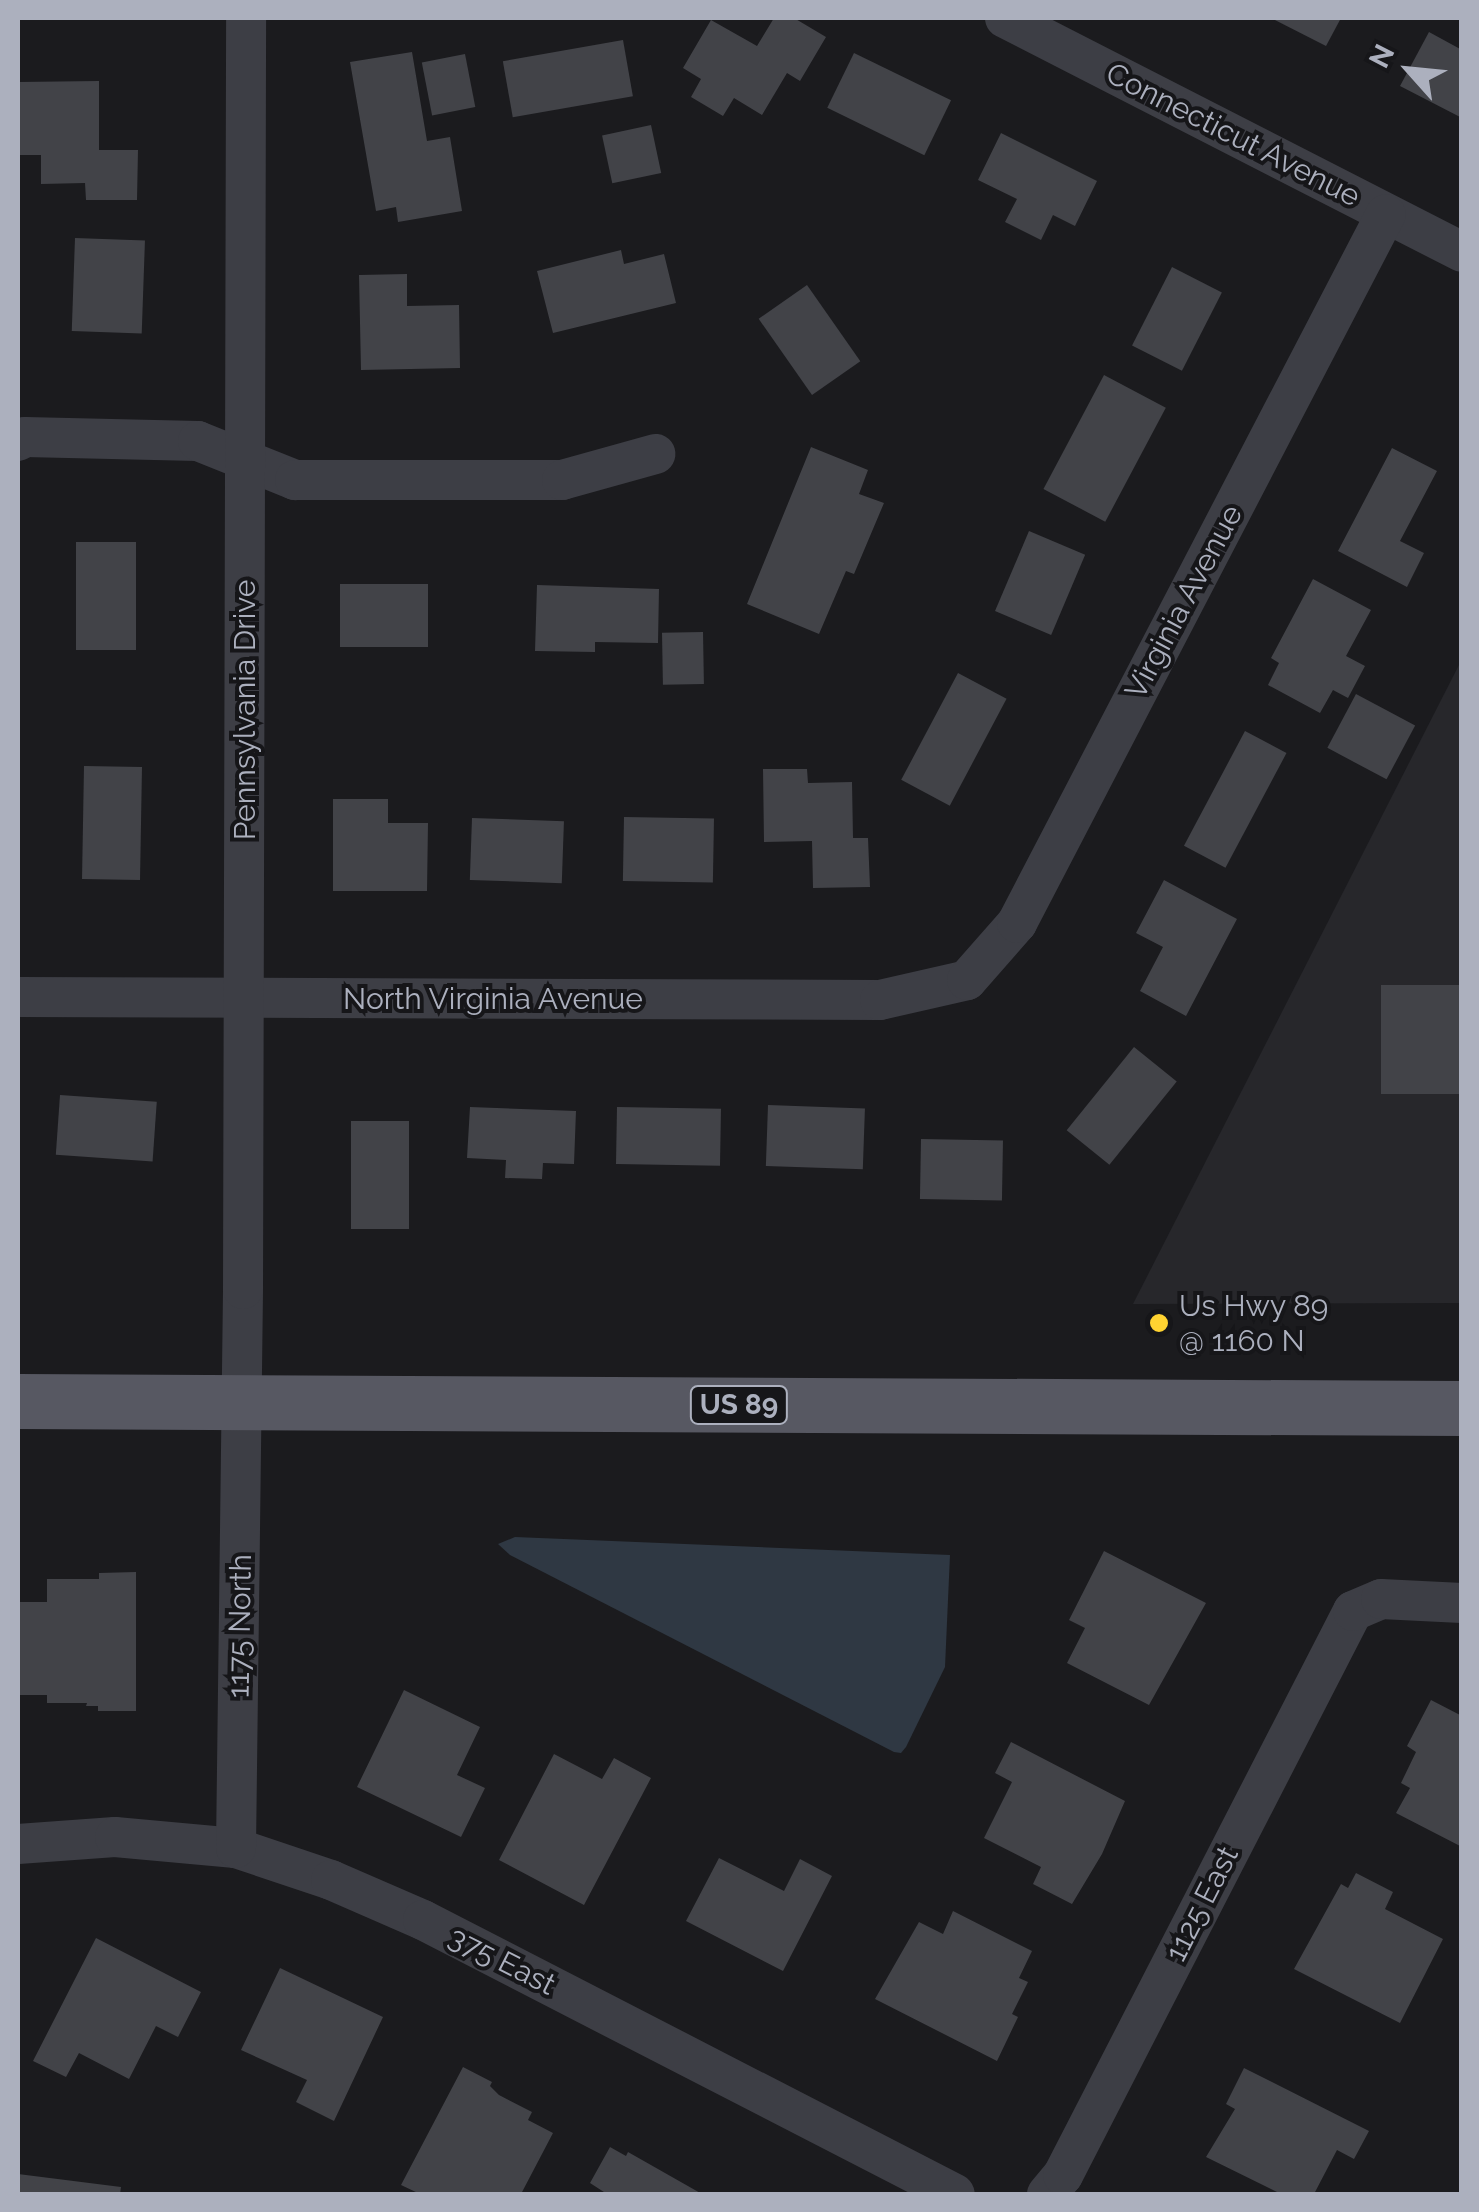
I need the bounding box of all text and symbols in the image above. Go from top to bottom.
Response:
north arrow [1359,20,1459,120]
text: N [1362,39,1401,73]
street label: Connecticut Avenue [1099,55,1367,215]
street label: Virginia Avenue [1118,498,1250,706]
street label: Pennsylvania Drive [227,580,263,840]
street label: North Virginia Avenue [342,981,644,1017]
place label: Us Hwy 89 @ 1160 N [1179,1288,1329,1358]
marker: Us Hwy 89 @ 1160 N [1148,1312,1170,1334]
road number: US 89 [689,1382,789,1428]
street label: 1175 North [221,1554,259,1698]
street label: 1125 East [1158,1840,1246,1968]
street label: 375 East [443,1919,561,2003]

